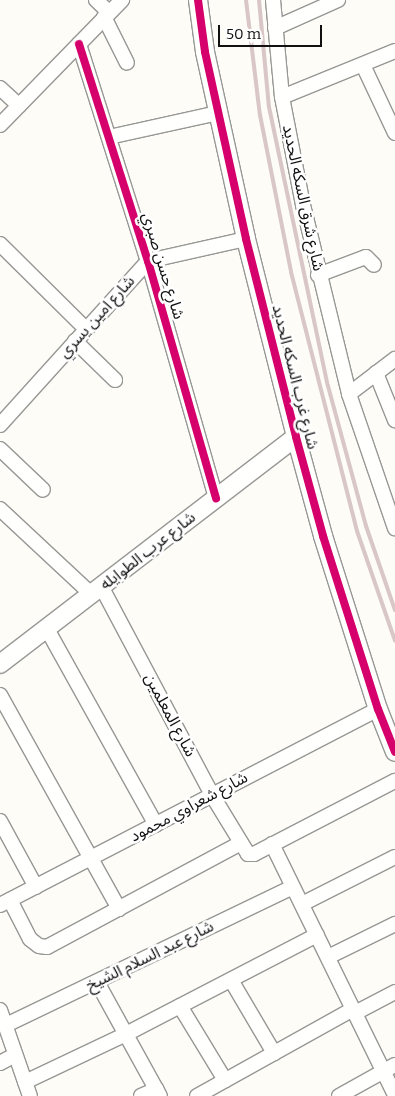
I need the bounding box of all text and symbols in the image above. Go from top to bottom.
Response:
scale bar [220,15,324,47]
text: 50 m [226,25,261,43]
street label: شارع شرق السكه الحديد [278,123,328,273]
street label: شارع حسن صبري [138,210,188,322]
street label: شارع امين يسري [55,272,139,362]
street label: شارع غرب السكه الحديد [268,303,322,451]
street label: شارع عرب الطوايله [96,508,200,594]
street label: شارع المعلمين [140,670,200,760]
street label: شارع شعراوي محمود [127,768,251,846]
street label: شارع عبد السلام الشيخ [83,917,217,995]

